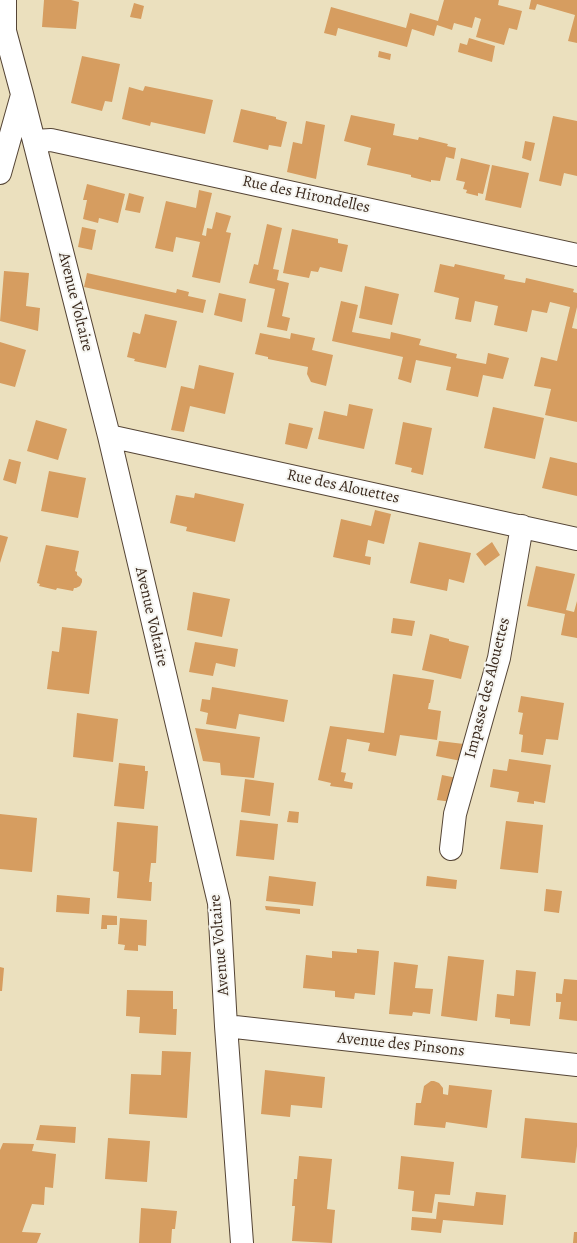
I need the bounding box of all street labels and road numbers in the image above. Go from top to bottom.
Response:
street label: Rue des Hirondelles [240,172,372,218]
street label: Avenue Voltaire [53,250,97,354]
street label: Rue des Alouettes [285,466,401,508]
street label: Avenue Voltaire [130,565,172,669]
street label: Impasse des Alouettes [461,616,515,760]
street label: Avenue Voltaire [206,894,234,996]
street label: Avenue des Pinsons [336,1029,466,1061]

